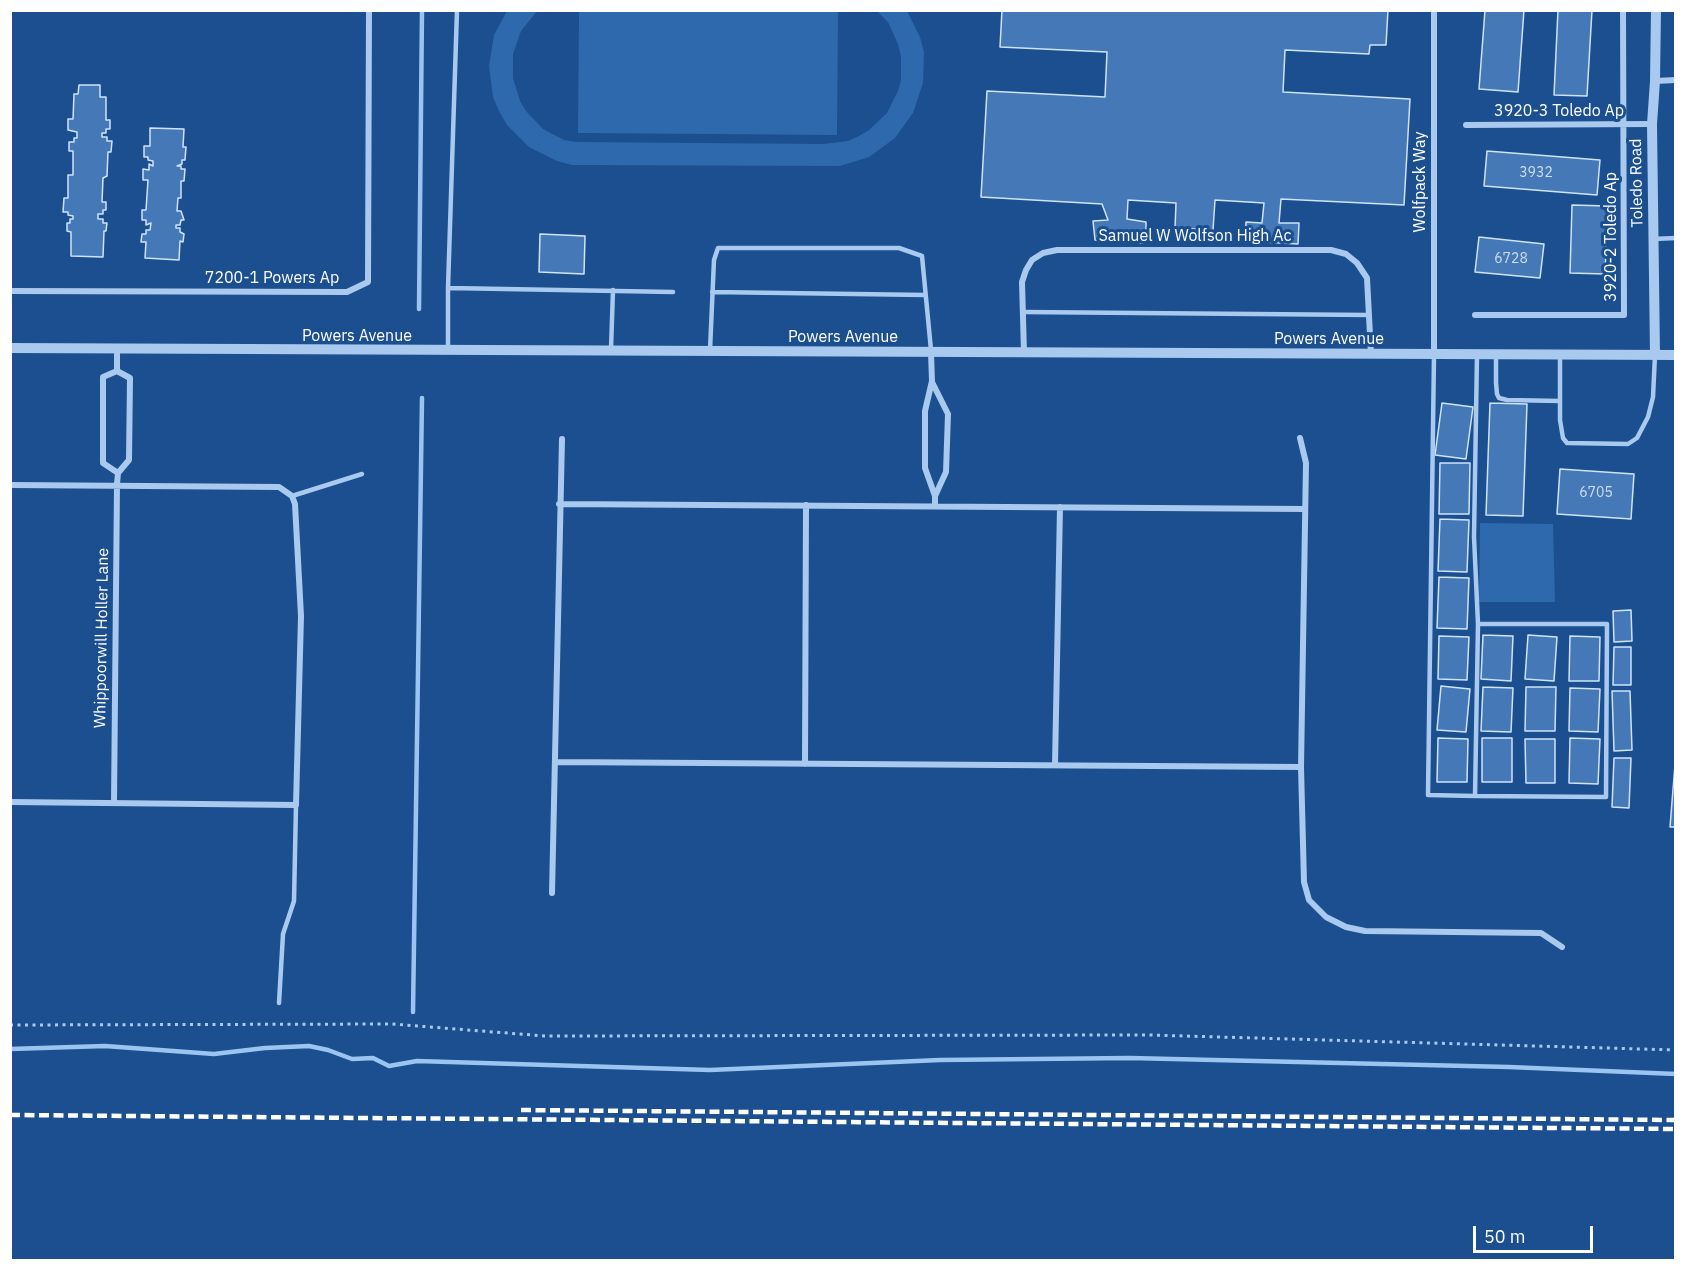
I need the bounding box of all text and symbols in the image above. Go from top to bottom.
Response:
street label: 3920-3 Toledo Ap [1494,101,1624,121]
street label: Wolfpack Way [1410,131,1430,233]
street label: Toledo Road [1627,138,1647,228]
house number: 3932 [1519,165,1553,181]
street label: 3920-2 Toledo Ap [1601,172,1621,302]
street label: Samuel W Wolfson High Ac [1099,226,1291,246]
house number: 6728 [1494,251,1528,267]
street label: 7200-1 Powers Ap [205,268,339,288]
street label: Powers Avenue [302,326,412,346]
street label: Powers Avenue [788,327,898,347]
street label: Powers Avenue [1274,329,1384,349]
house number: 6705 [1579,485,1613,501]
street label: Whippoorwill Holler Lane [91,548,113,728]
scale bar [1476,1214,1596,1252]
text: 50 m [1484,1225,1526,1248]

